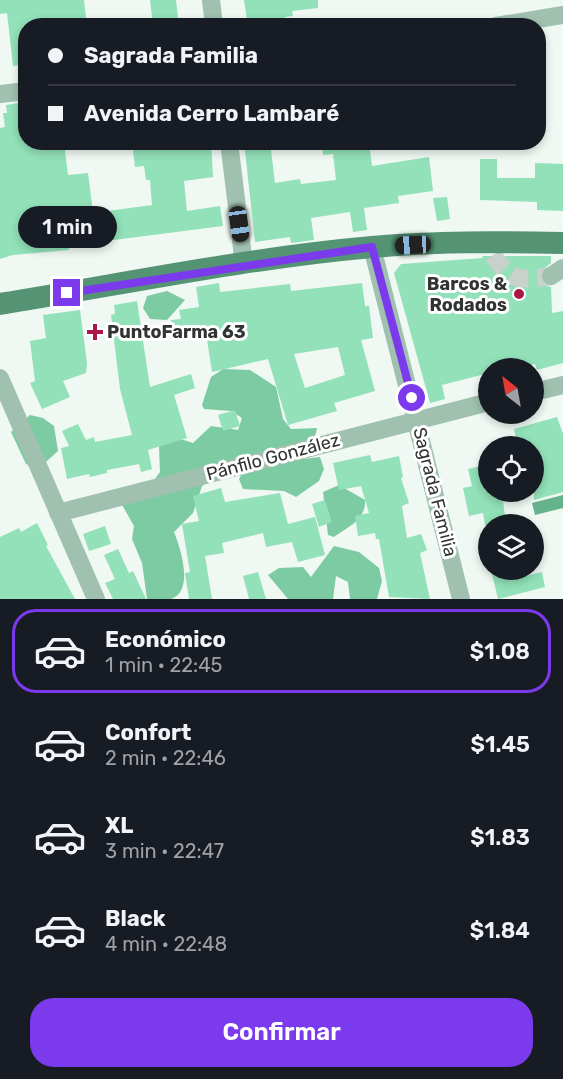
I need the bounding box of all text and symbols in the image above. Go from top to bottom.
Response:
text: Sagrada Familia [84,42,258,69]
text: Avenida Cerro Lambaré [84,100,339,127]
car [228,205,250,243]
callout: 1 min [17,206,116,248]
text: 1 min [42,215,93,239]
car [395,235,431,255]
place label: Barcos & Rodados [427,273,508,316]
route end [53,279,80,306]
marker: Barcos & Rodados [512,287,526,301]
place label: PuntoFarma 63 [107,321,246,343]
marker: PuntoFarma 63 [88,325,102,339]
north arrow [478,358,544,424]
map controls [478,358,544,580]
route start [398,384,425,411]
street label: Sagrada Familia [408,425,462,559]
street label: Pánfilo González [204,429,342,485]
button: locate [478,436,544,502]
button: layers [478,514,544,580]
icon: car [33,624,87,678]
text: Económico [105,626,226,653]
text: $1.08 [470,638,530,665]
text: 1 min · 22:45 [105,653,223,677]
icon: car [33,717,87,771]
text: Confort [105,719,191,746]
text: $1.45 [471,731,530,758]
text: 2 min · 22:46 [105,746,226,770]
icon: car [33,810,87,864]
text: XL [105,812,133,839]
text: $1.83 [470,824,530,851]
text: 3 min · 22:47 [105,839,224,863]
icon: car [33,903,87,957]
text: Black [105,905,166,932]
text: $1.84 [470,917,530,944]
text: 4 min · 22:48 [105,932,227,956]
button: Confirmar [30,998,533,1067]

